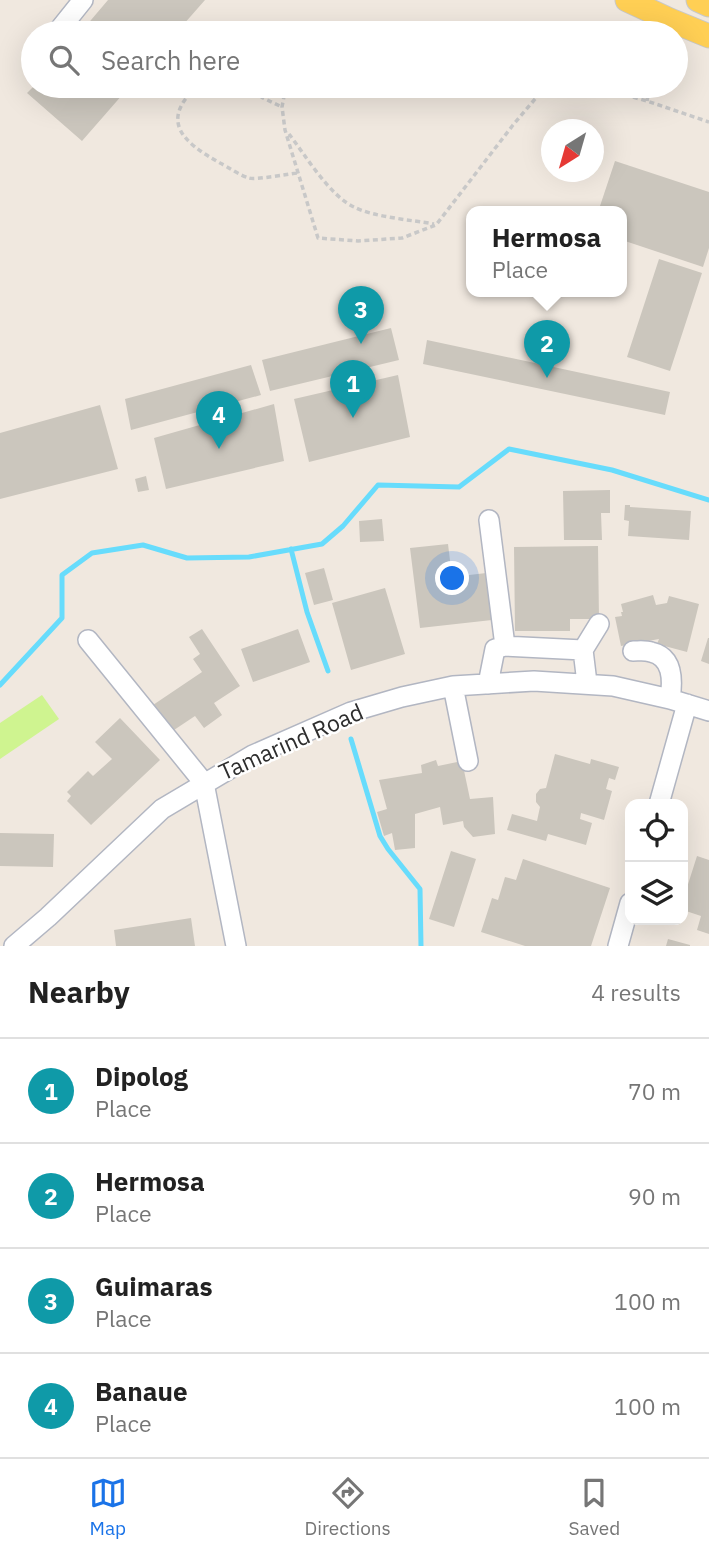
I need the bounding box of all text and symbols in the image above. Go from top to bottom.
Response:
search box [21,21,688,98]
icon: search [45,41,83,79]
text: Search here [101,43,240,77]
north arrow [541,119,604,182]
popup [466,206,627,297]
text: Hermosa [492,220,601,254]
text: Place [492,254,548,284]
pin: 3 [338,286,384,344]
pin: 2 [524,320,570,378]
pin: 1 [330,360,376,418]
pin: 4 [196,391,242,449]
your location [435,561,469,595]
street label: Tamarind Road [214,696,368,786]
map controls [625,799,688,925]
button: locate [625,799,688,862]
button: layers [625,862,688,925]
text: Nearby [28,972,130,1011]
text: 4 results [591,977,681,1007]
text: Dipolog [95,1059,188,1093]
text: 1 [44,1076,58,1106]
text: 70 m [628,1076,681,1106]
text: Place [95,1093,152,1123]
text: Hermosa [95,1164,205,1198]
text: 2 [44,1181,58,1211]
text: 90 m [628,1181,681,1211]
text: Place [95,1198,152,1228]
text: Guimaras [95,1269,213,1303]
text: 3 [44,1286,58,1316]
text: 100 m [614,1286,681,1316]
text: Place [95,1303,152,1333]
text: Banaue [95,1374,188,1408]
text: 4 [44,1391,58,1421]
text: 100 m [614,1391,681,1421]
text: Place [95,1408,152,1438]
tab: Map [89,1474,127,1540]
tab: Directions [304,1474,391,1540]
tab: Saved [569,1474,620,1540]

